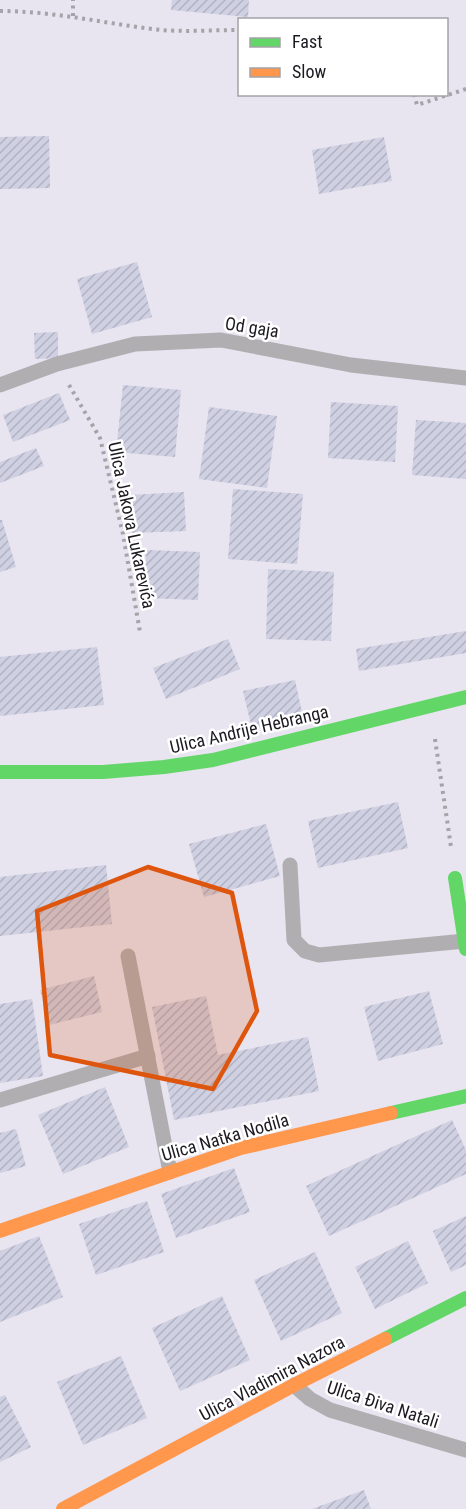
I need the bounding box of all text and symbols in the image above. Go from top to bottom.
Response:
legend [238,18,448,96]
text: Fast [292,31,323,52]
text: Slow [292,61,327,82]
street label: Od gaja [224,312,280,342]
street label: Ulica Jakova Lukarevića [104,440,160,610]
street label: Ulica Andrije Hebranga [168,701,330,757]
street label: Ulica Natka Nodila [159,1109,291,1165]
street label: Ulica Vladimira Nazora [196,1331,348,1425]
street label: Ulica Điva Natali [324,1376,442,1432]

